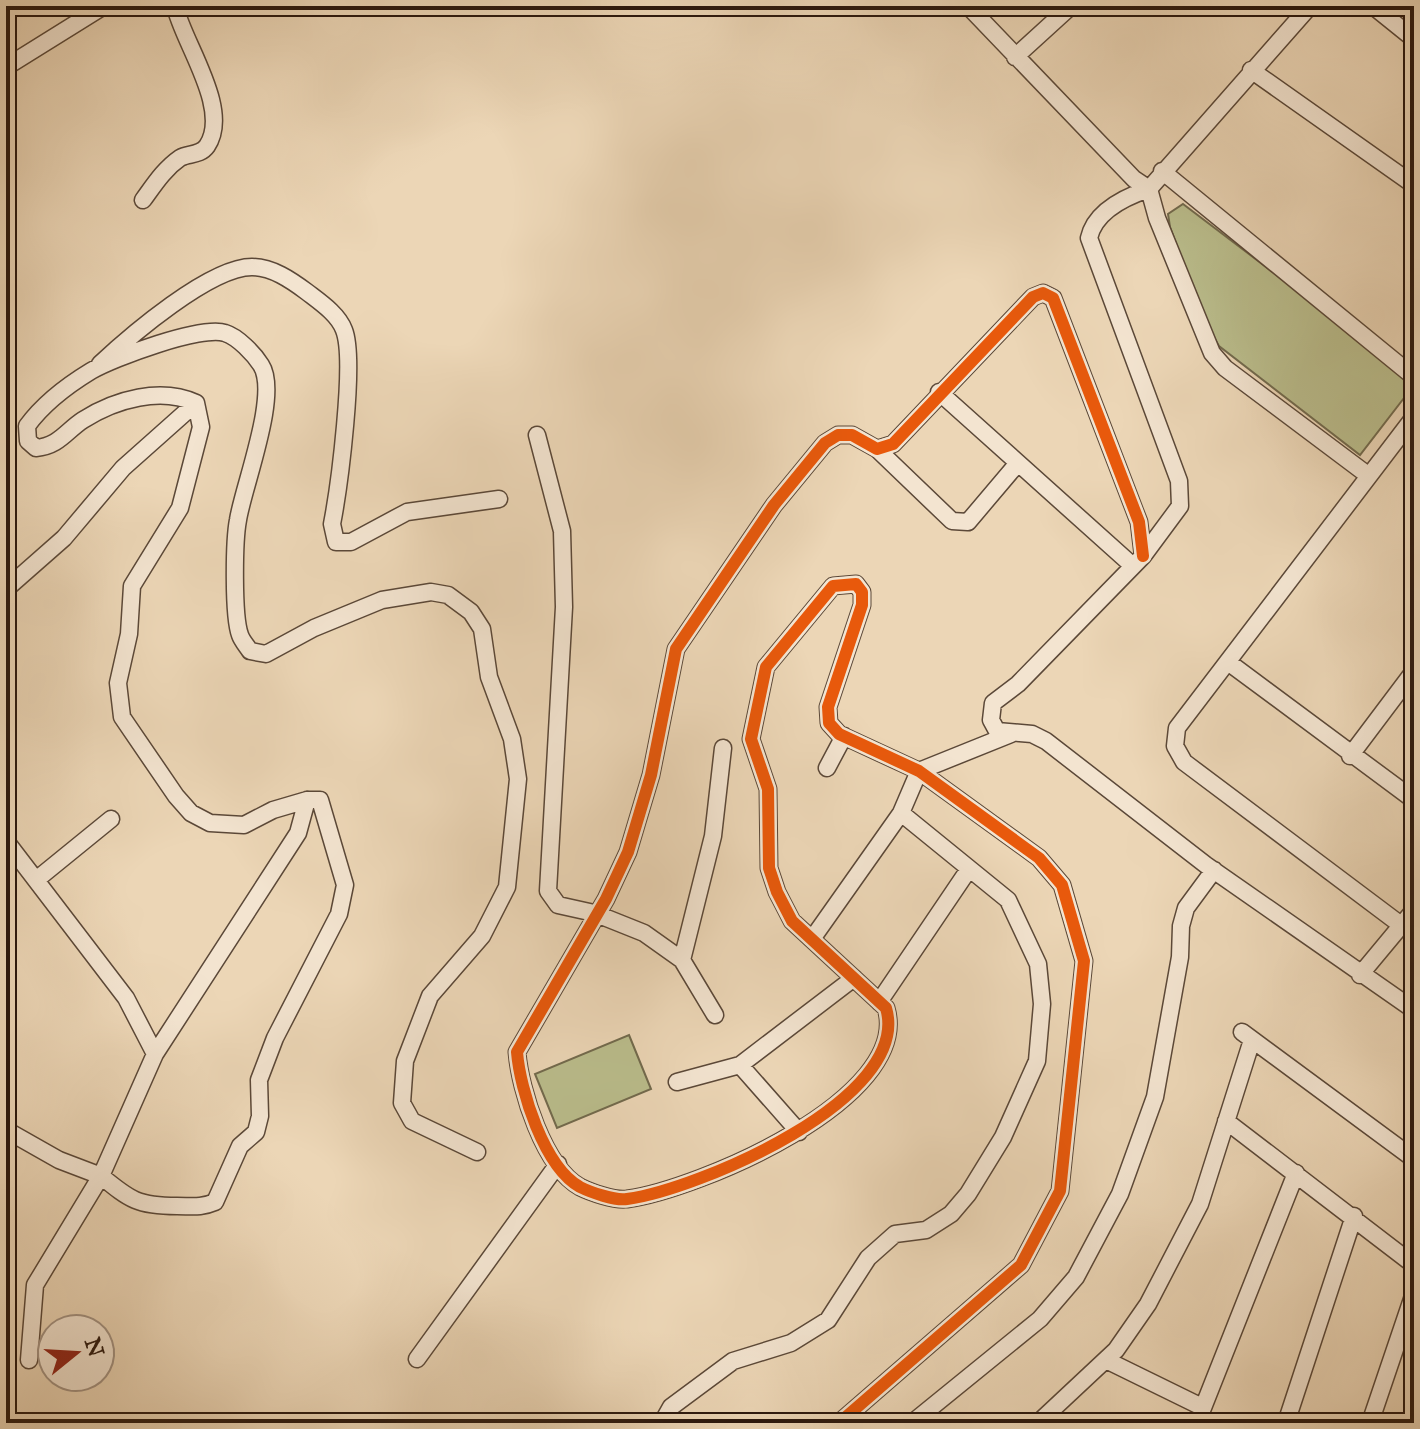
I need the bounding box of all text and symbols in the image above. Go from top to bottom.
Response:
north arrow [36,1313,116,1393]
text: N [79,1334,110,1360]

